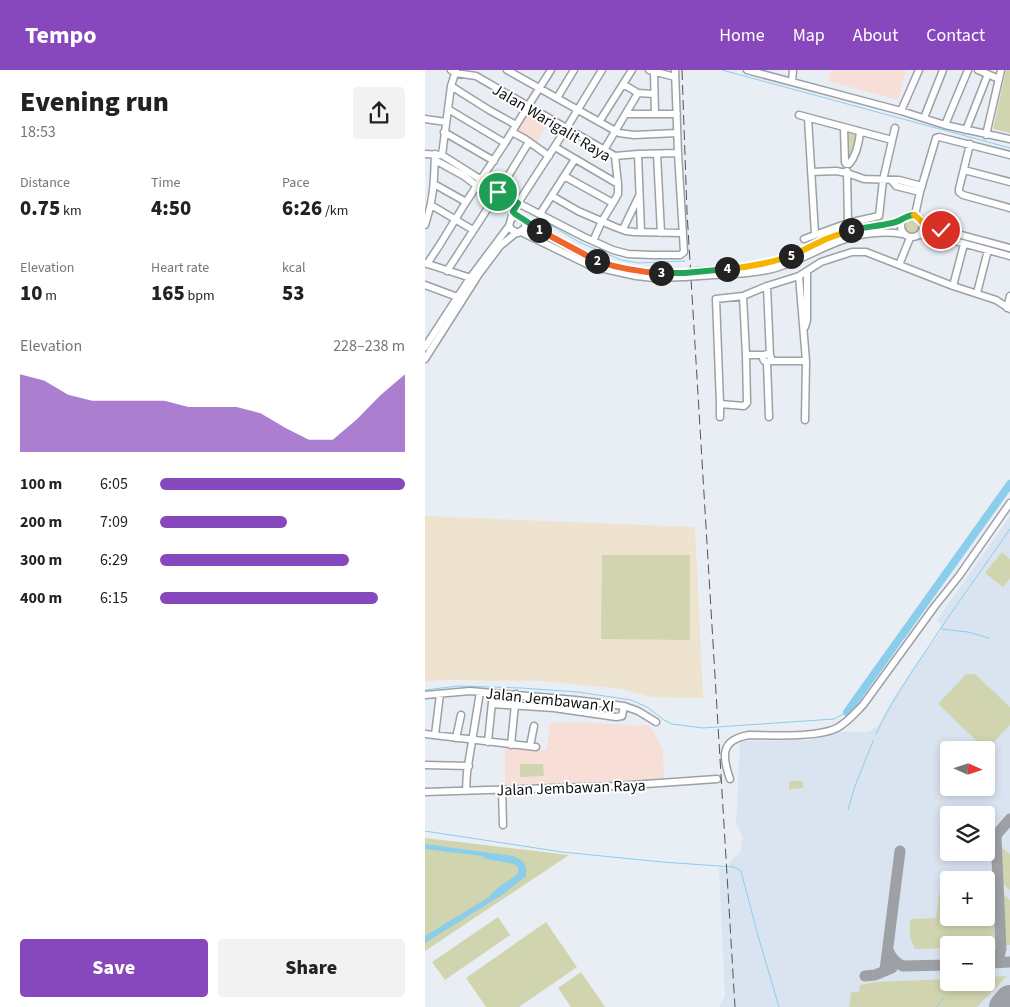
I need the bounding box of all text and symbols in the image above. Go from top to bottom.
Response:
text: Tempo [25,18,97,53]
text: Home [719,23,765,48]
text: Map [793,23,825,48]
text: About [853,23,898,48]
text: Contact [926,23,985,48]
street label: Jalan Warigalit Raya [488,79,615,167]
text: Evening run [20,82,169,122]
button: share [353,87,405,139]
text: 18:53 [20,121,56,143]
pin [477,171,519,213]
text: Distance [20,173,70,193]
text: Time [151,173,181,193]
text: Pace [282,173,309,193]
icon: arrive [484,178,512,206]
text: 0.75 [20,193,60,223]
text: 4:50 [151,193,191,223]
text: 6:26 [282,193,322,223]
text: km [60,201,82,221]
text: /km [322,201,348,221]
pin [920,209,962,251]
icon: check [927,216,955,244]
pin: 1 [527,218,551,242]
pin: 6 [839,218,863,242]
text: 1 [536,220,543,240]
text: 6 [848,220,855,240]
pin: 5 [779,244,803,268]
text: 5 [788,246,795,266]
pin: 2 [585,248,609,274]
text: 2 [594,251,601,271]
pin: 4 [715,256,739,282]
text: Elevation [20,258,75,278]
text: Heart rate [151,258,209,278]
text: kcal [282,258,306,278]
text: 4 [724,259,731,279]
pin: 3 [649,260,673,286]
text: 3 [658,263,665,283]
text: 10 [20,278,42,308]
text: 165 [151,278,185,308]
text: 53 [282,278,304,308]
text: m [42,286,57,306]
text: bpm [185,286,215,306]
text: Elevation [20,335,82,357]
text: 228–238 m [333,335,405,357]
text: 100 m [20,473,62,495]
text: 6:05 [100,473,128,495]
text: 200 m [20,511,62,533]
text: 7:09 [100,511,128,533]
text: 300 m [20,549,62,571]
text: 6:29 [100,549,128,571]
text: 400 m [20,587,62,609]
text: 6:15 [100,587,128,609]
street label: Jalan Jembawan XI [485,682,615,718]
north arrow [940,741,995,796]
map controls [940,741,995,991]
street label: Jalan Jembawan Raya [496,774,646,802]
button: layers [940,806,995,861]
button: + [940,871,995,926]
button: − [940,936,995,991]
button: Save [20,939,208,997]
button: Share [218,939,405,997]

